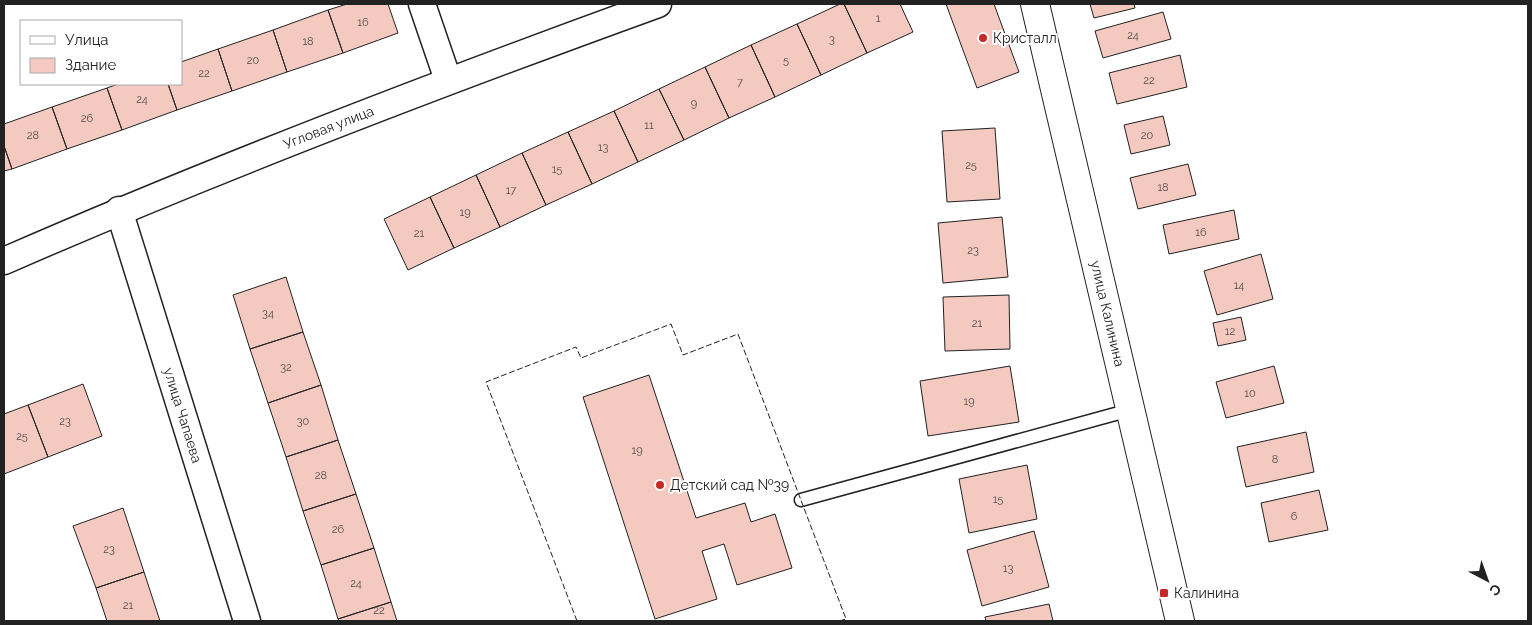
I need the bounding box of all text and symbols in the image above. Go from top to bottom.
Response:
house number: 1 [876,12,881,25]
house number: 16 [357,16,369,29]
legend [20,20,182,85]
house number: 24 [1127,29,1139,42]
place label: Кристалл [993,30,1057,46]
text: Улица [65,31,109,49]
marker: Кристалл [977,32,989,44]
house number: 3 [829,33,835,46]
house number: 18 [302,35,314,48]
house number: 20 [247,54,259,67]
house number: 5 [783,54,789,67]
text: Здание [65,56,117,74]
house number: 22 [198,67,210,80]
house number: 22 [1143,74,1155,87]
house number: 7 [737,76,743,89]
house number: 24 [136,93,148,106]
house number: 9 [691,97,697,110]
street label: Угловая улица [281,103,376,152]
house number: 26 [81,112,94,125]
house number: 11 [644,119,654,132]
house number: 28 [27,129,39,142]
house number: 20 [1141,129,1153,142]
house number: 13 [598,141,608,154]
house number: 25 [965,159,977,172]
house number: 15 [552,163,562,176]
house number: 18 [1157,181,1169,194]
house number: 17 [506,184,516,197]
house number: 19 [459,206,471,219]
house number: 16 [1195,226,1207,239]
house number: 21 [414,227,425,240]
house number: 23 [967,244,979,257]
street label: улица Калинина [1088,259,1128,368]
house number: 14 [1234,279,1244,292]
house number: 34 [262,307,274,320]
house number: 21 [972,317,983,330]
house number: 12 [1225,325,1235,338]
house number: 32 [280,361,292,374]
street label: улица Чапаева [161,366,205,465]
house number: 10 [1244,387,1256,400]
house number: 19 [963,395,975,408]
house number: 23 [59,415,71,428]
house number: 30 [297,415,310,428]
house number: 25 [16,430,28,443]
house number: 19 [631,444,643,457]
house number: 8 [1272,453,1278,466]
house number: 28 [315,469,327,482]
place label: Детский сад №39 [670,477,789,493]
marker: Детский сад №39 [654,479,666,491]
house number: 15 [993,493,1003,506]
house number: 6 [1291,510,1298,523]
house number: 26 [332,523,345,536]
house number: 23 [103,543,115,556]
north arrow [1462,555,1512,605]
house number: 13 [1003,562,1013,575]
house number: 24 [350,577,362,590]
text: С [1486,581,1504,599]
place label: Калинина [1174,585,1239,601]
marker: Калинина [1158,587,1170,599]
house number: 21 [123,599,134,612]
house number: 22 [373,604,385,617]

